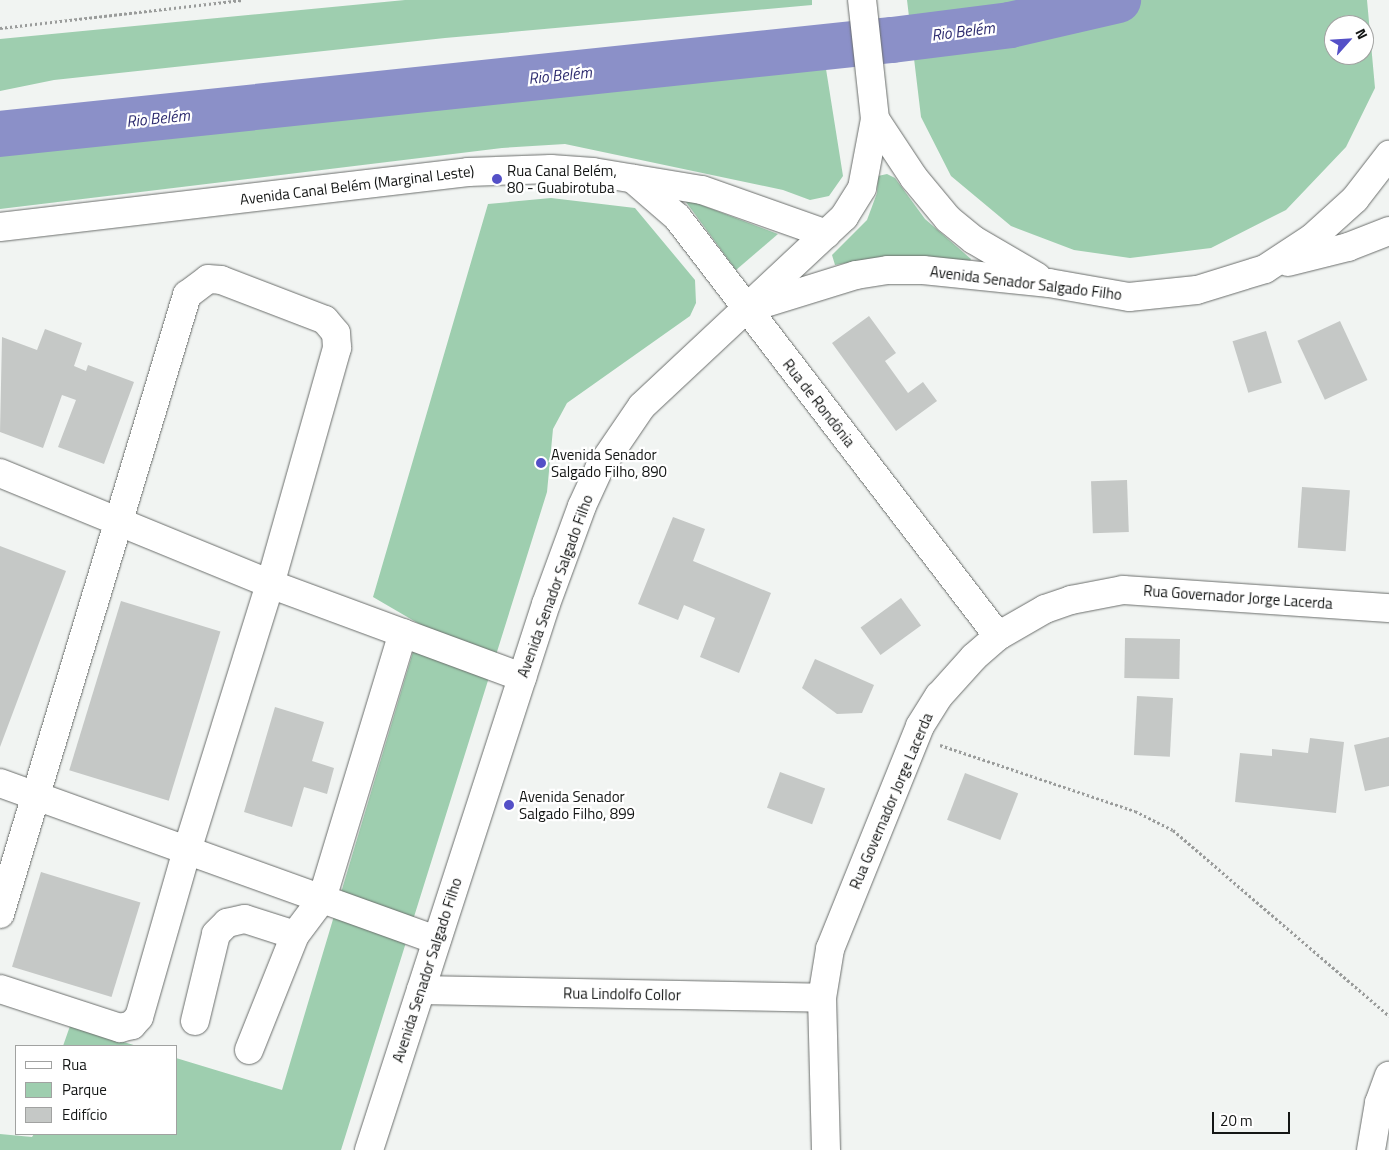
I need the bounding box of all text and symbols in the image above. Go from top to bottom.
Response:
north arrow [1324,15,1374,65]
water label: Rio Belém [930,18,996,44]
text: N [1350,25,1374,43]
water label: Rio Belém [527,62,593,88]
water label: Rio Belém [125,105,191,131]
place label: Rua Canal Belém, 80 - Guabirotuba [507,161,617,196]
street label: Avenida Canal Belém (Marginal Leste) [239,162,475,208]
marker: Rua Canal Belém, 80 - Guabirotuba [491,173,503,185]
street label: Avenida Senador Salgado Filho [929,262,1123,304]
street label: Rua de Rondônia [779,355,859,451]
place label: Avenida Senador Salgado Filho, 890 [551,445,667,480]
marker: Avenida Senador Salgado Filho, 890 [535,457,547,469]
street label: Avenida Senador Salgado Filho [514,492,596,680]
street label: Rua Governador Jorge Lacerda [1143,581,1333,613]
street label: Rua Governador Jorge Lacerda [846,710,936,892]
place label: Avenida Senador Salgado Filho, 899 [519,787,635,822]
marker: Avenida Senador Salgado Filho, 899 [503,799,515,811]
street label: Avenida Senador Salgado Filho [389,875,465,1065]
street label: Rua Lindolfo Collor [563,984,681,1004]
legend [15,1045,178,1135]
text: Rua [62,1053,87,1076]
text: Parque [62,1078,107,1101]
scale bar [1214,1102,1292,1134]
text: Edifício [62,1103,107,1126]
text: 20 m [1220,1109,1253,1132]

